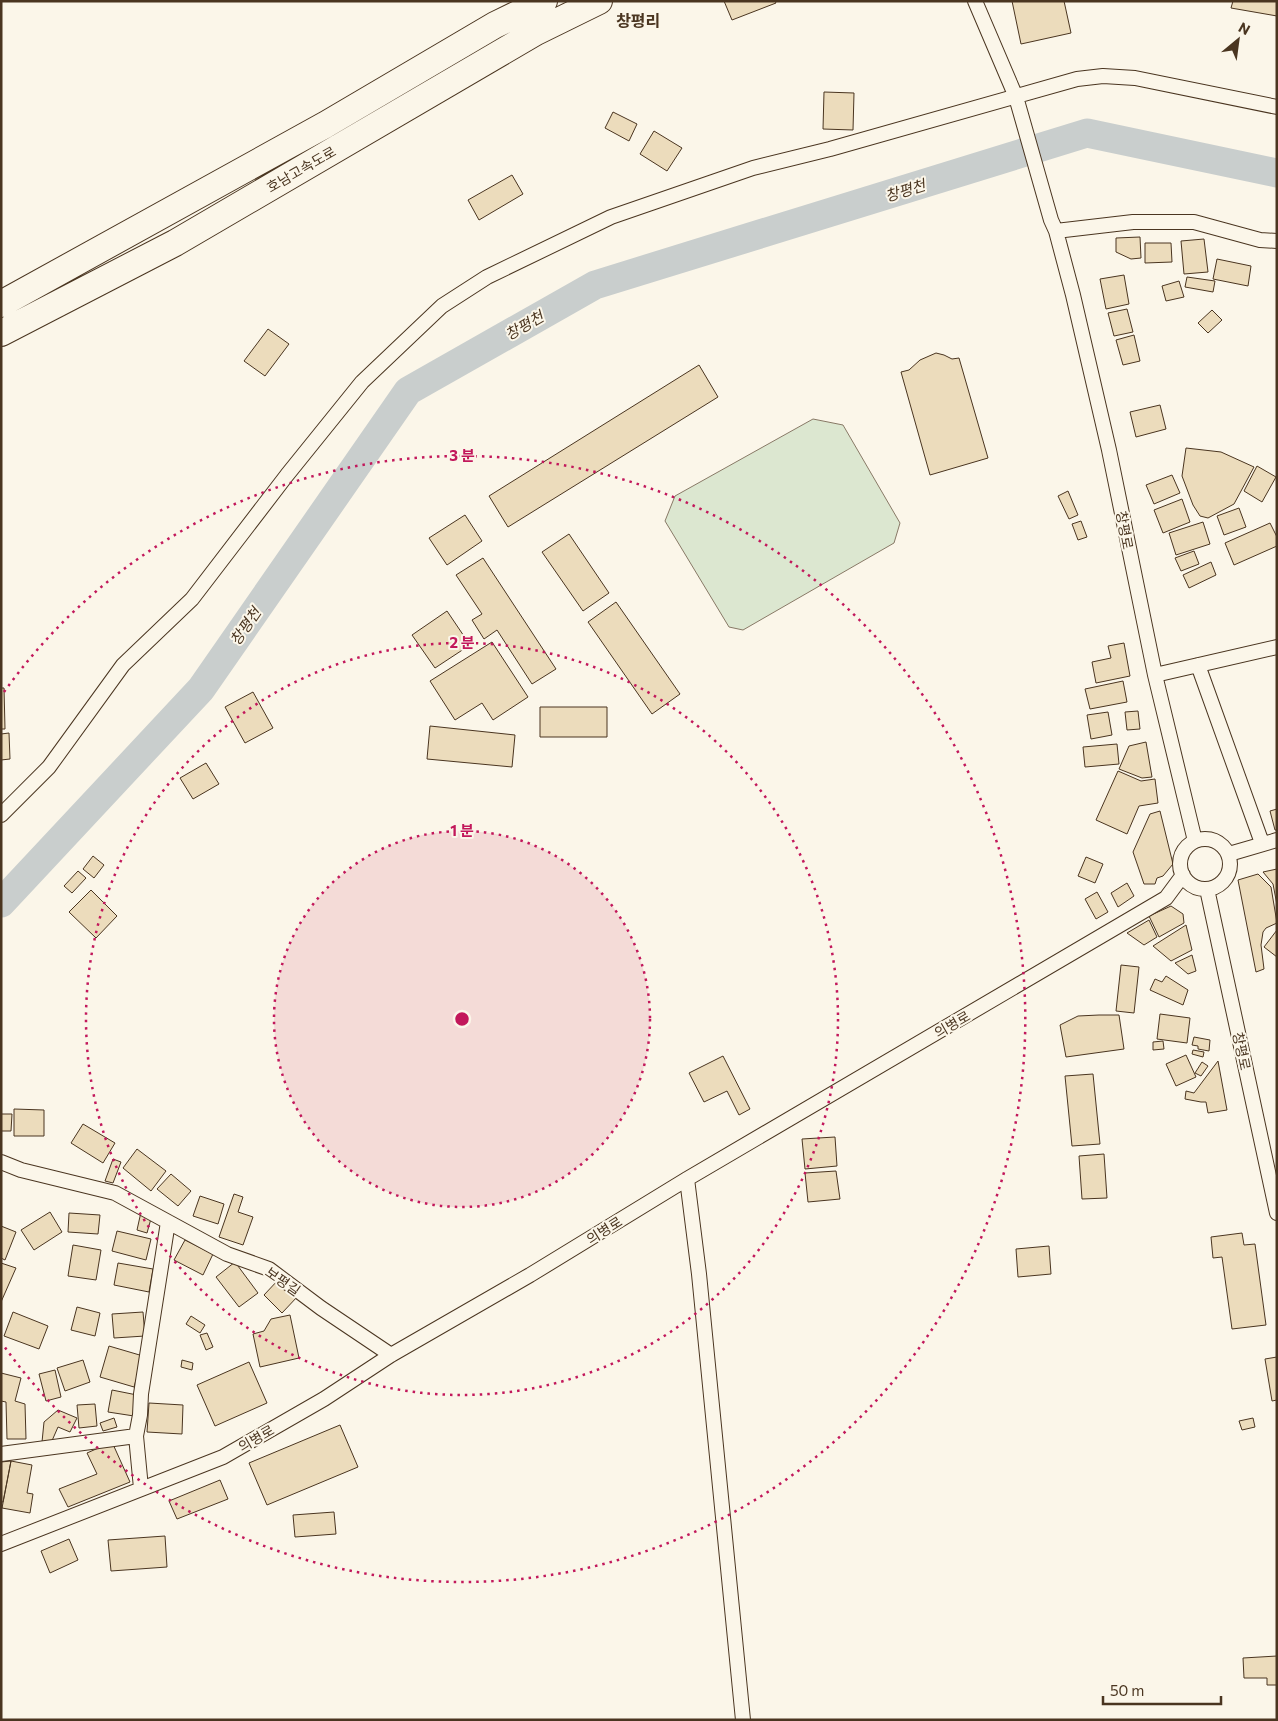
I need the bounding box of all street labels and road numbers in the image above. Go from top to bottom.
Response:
street label: 호남고속도로 [263,142,339,196]
street label: 창평로 [1113,509,1137,551]
street label: 의병로 [931,1007,973,1041]
street label: 창평로 [1230,1030,1254,1072]
street label: 의병로 [583,1212,625,1247]
street label: 보평길 [262,1263,304,1299]
street label: 의병로 [235,1421,277,1455]

